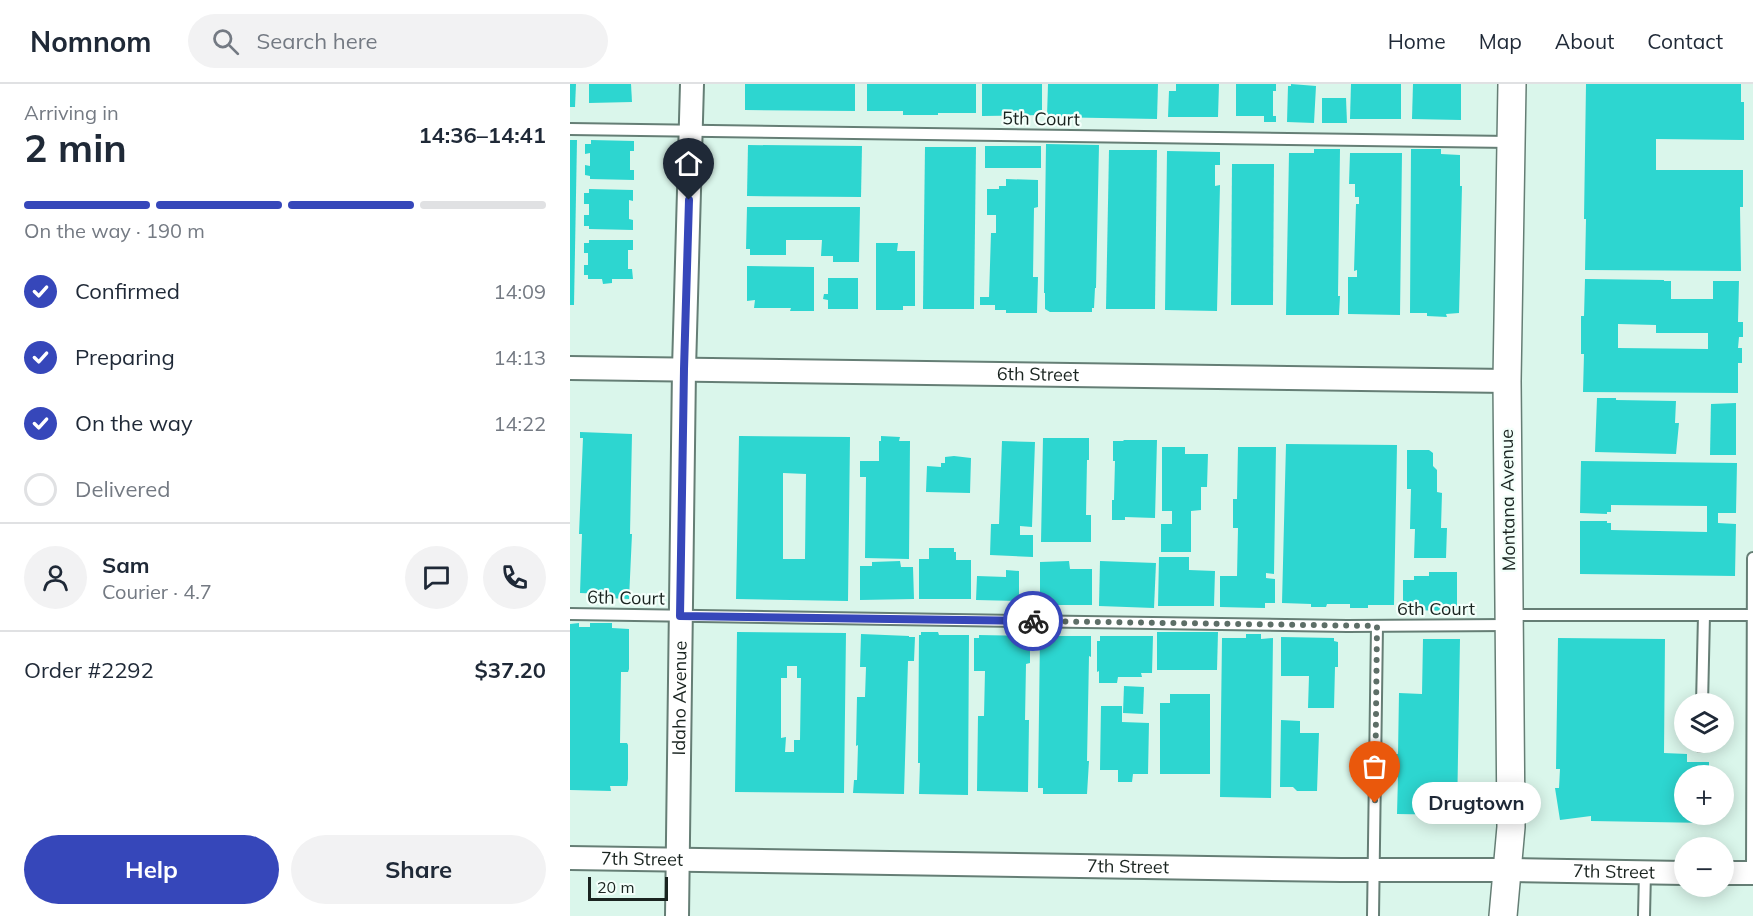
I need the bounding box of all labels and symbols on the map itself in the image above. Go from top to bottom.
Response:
street label: 5th Court [1002,106,1080,131]
pin [663,138,714,200]
street label: 6th Street [997,362,1079,386]
street label: Montana Avenue [1495,429,1520,571]
street label: 6th Court [587,585,665,610]
courier [1003,591,1063,651]
street label: 6th Court [1397,597,1475,620]
street label: Idaho Avenue [667,641,692,755]
pin [1349,741,1400,803]
callout: Drugtown [1411,782,1540,824]
street label: 7th Street [601,846,683,871]
street label: 7th Street [1087,854,1169,878]
street label: 7th Street [1573,859,1655,884]
scale bar [588,874,668,902]

